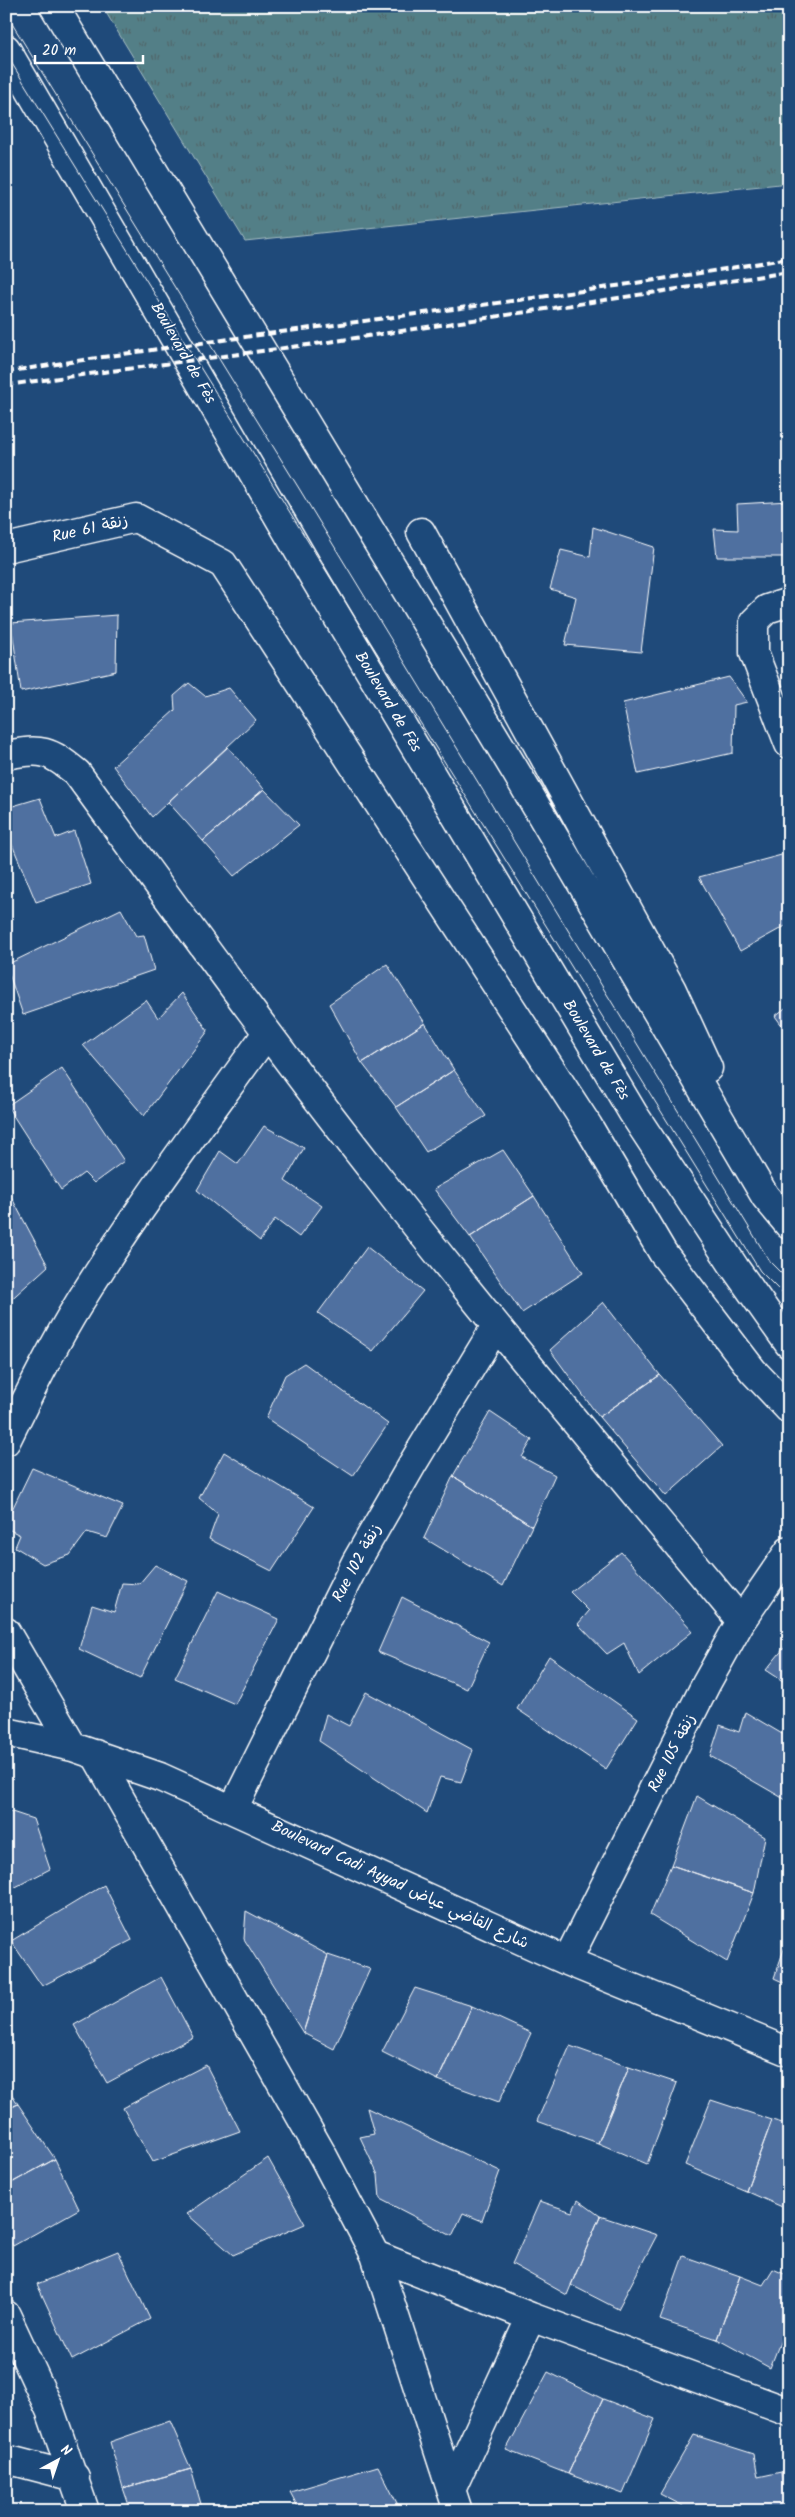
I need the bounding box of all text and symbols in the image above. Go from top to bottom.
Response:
scale bar [35,32,142,64]
text: 20 m [42,39,76,63]
street label: Boulevard de Fès [144,297,222,409]
street label: Rue 61 زنقة [50,508,130,550]
street label: Boulevard de Fès [348,647,428,757]
street label: Boulevard de Fès [556,995,636,1105]
street label: Rue 102 زنقة [326,1519,388,1607]
street label: Rue 105 زنقة [642,1709,702,1797]
street label: Boulevard Cadi Ayyad شارع القاضي عياض [267,1814,533,1957]
north arrow [32,2434,82,2484]
text: N [55,2440,76,2462]

